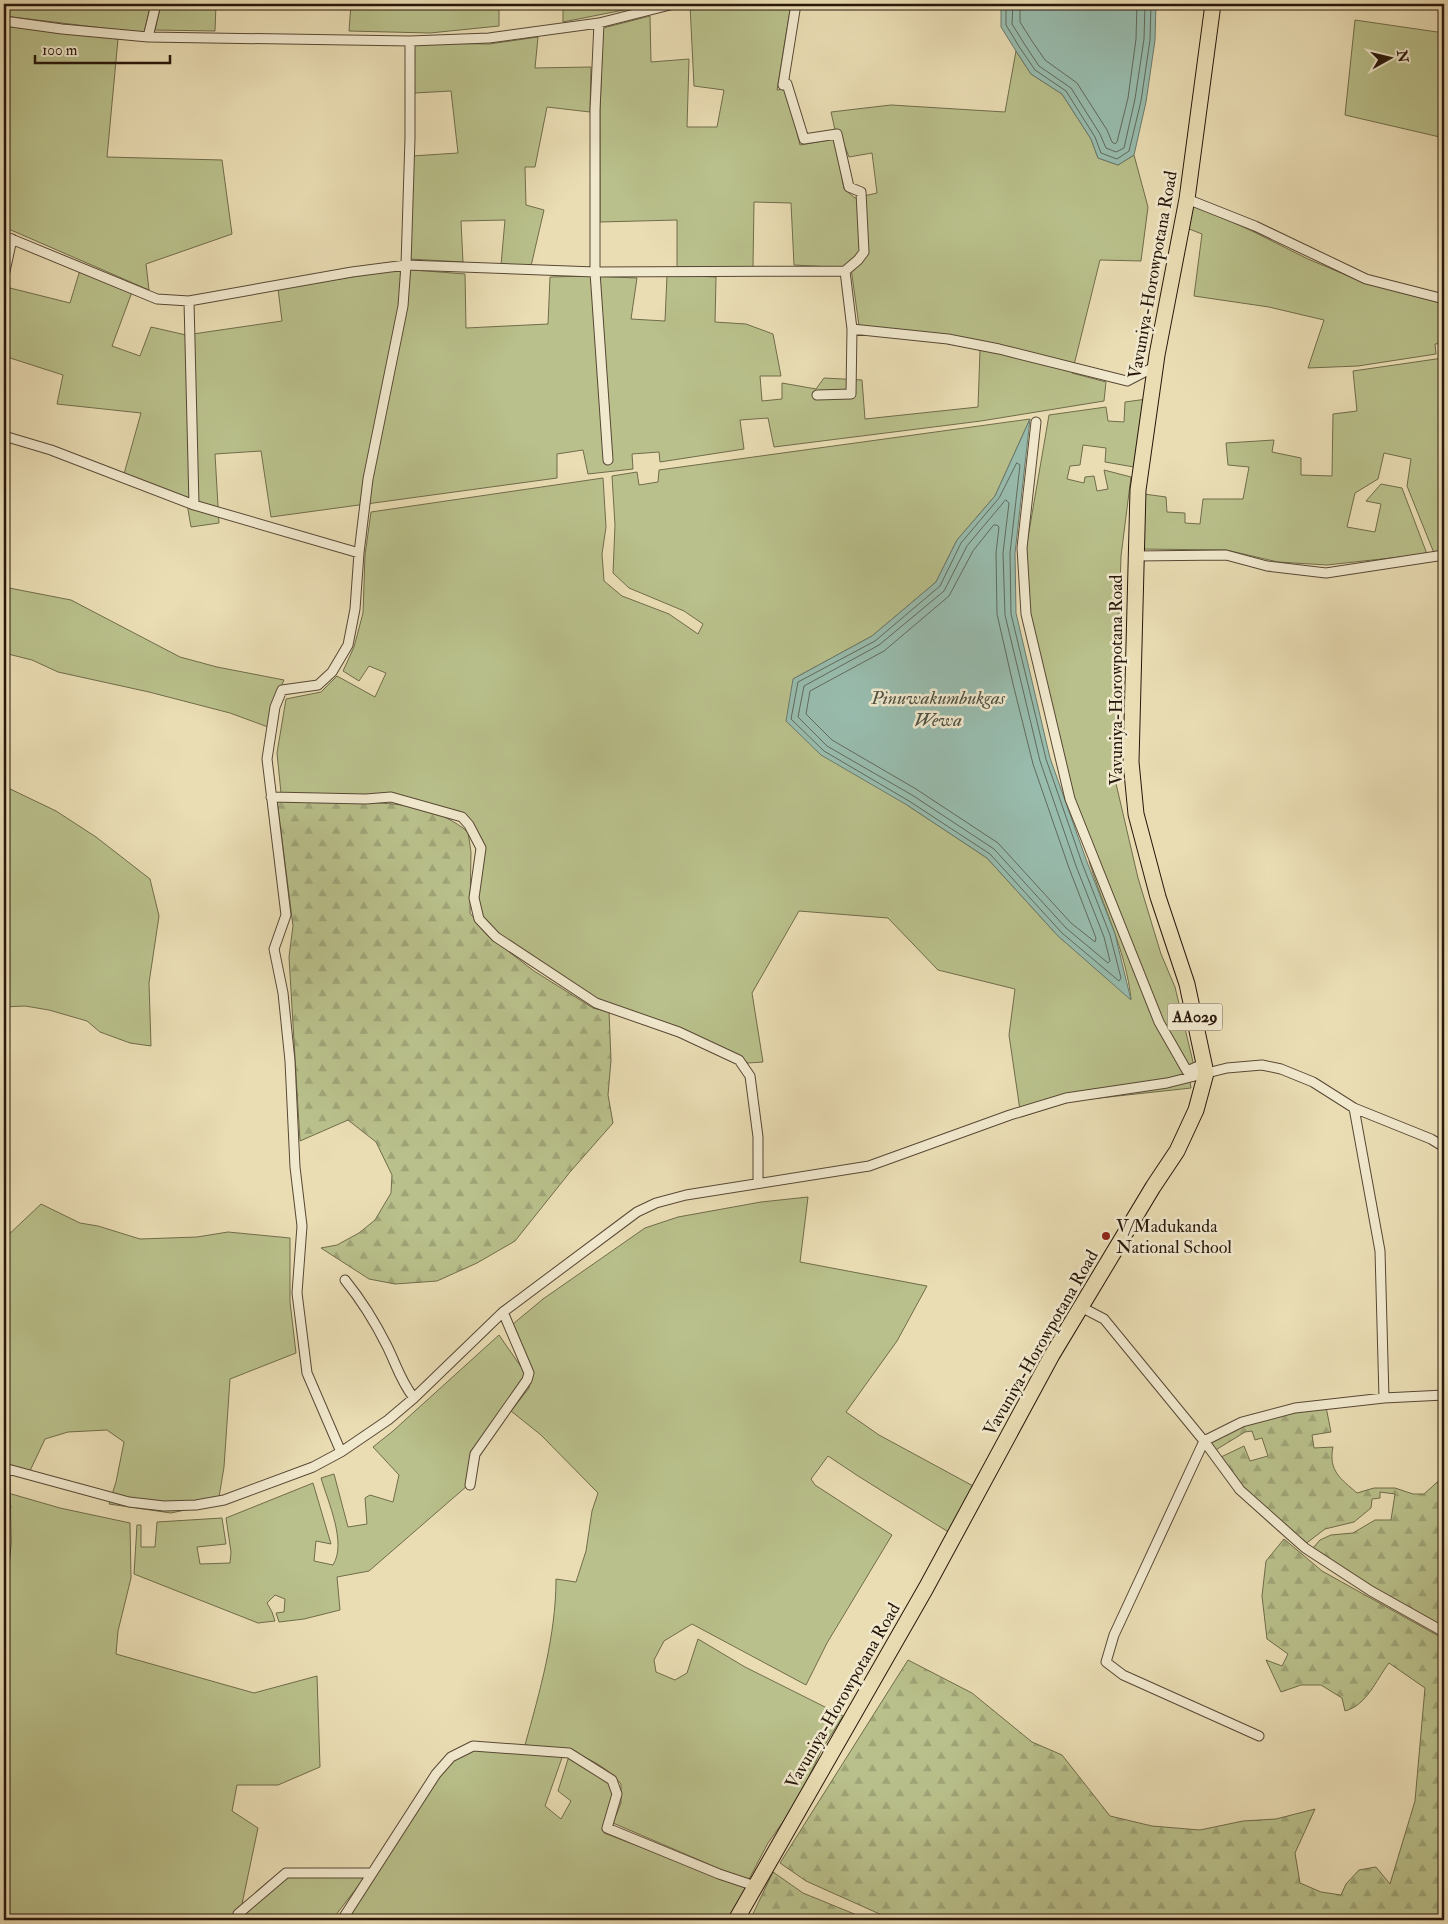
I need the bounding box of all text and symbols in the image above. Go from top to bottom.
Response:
scale bar [35,32,170,64]
north arrow [1366,32,1416,82]
text: 100 m [42,41,78,60]
text: N [1393,48,1412,64]
street label: Vavuniya-Horowpotana Road [1123,169,1183,381]
street label: Vavuniya-Horowpotana Road [1105,574,1128,785]
water label: Pinuwakumbukgas Wewa [870,686,1006,732]
road number: AA029 [1168,1004,1222,1030]
place label: V/Madukanda National School [1116,1215,1232,1259]
marker: V/Madukanda National School [1100,1230,1112,1242]
street label: Vavuniya-Horowpotana Road [978,1246,1104,1440]
street label: Vavuniya-Horowpotana Road [780,1599,906,1793]

